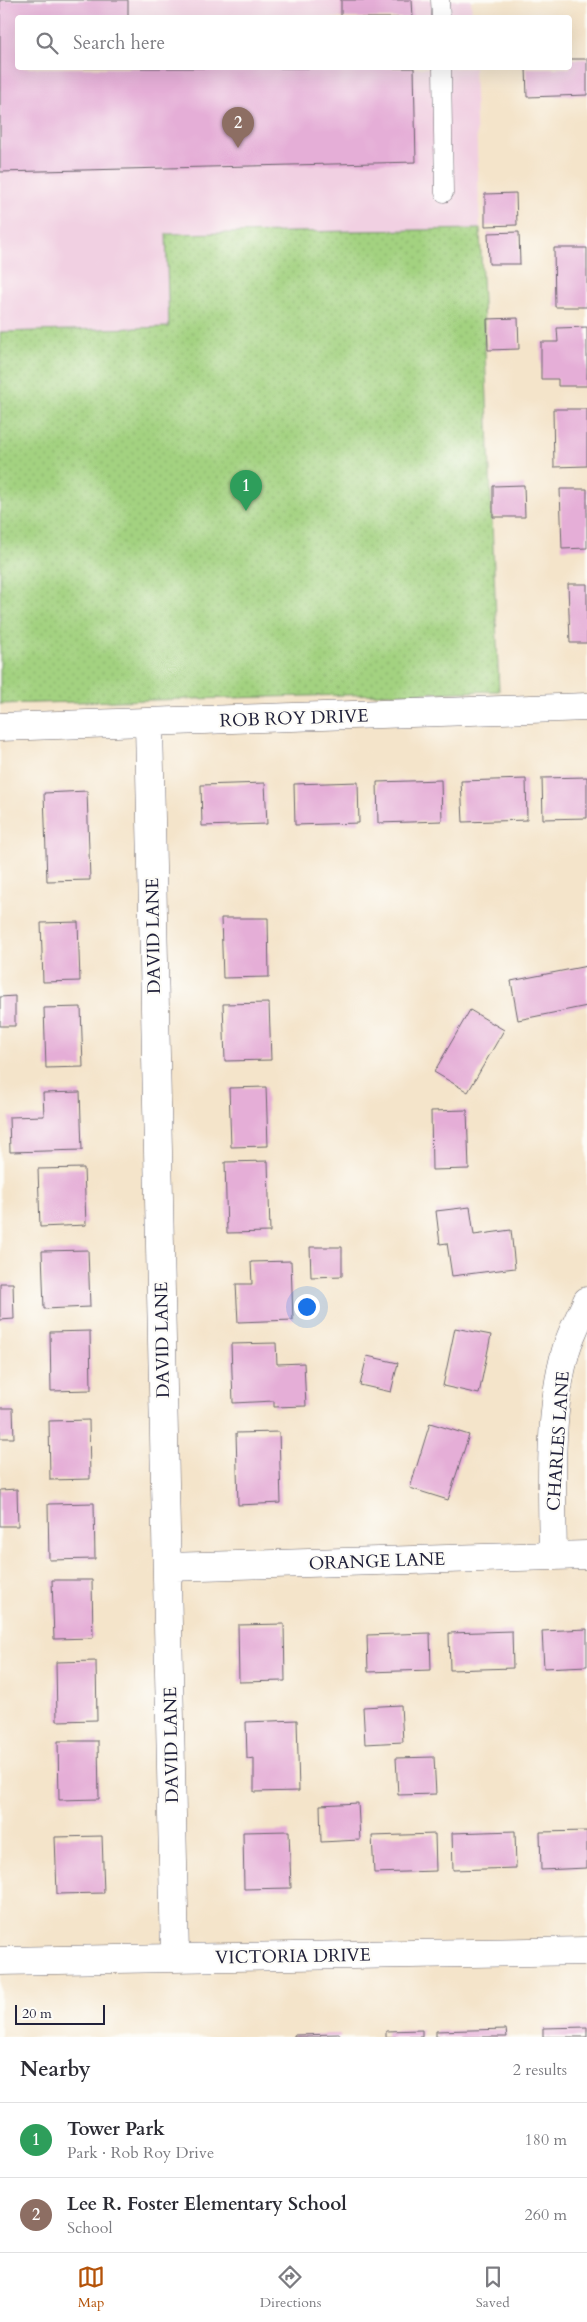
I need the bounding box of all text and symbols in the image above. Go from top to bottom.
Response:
search box [15,15,572,70]
icon: search [33,29,61,57]
text: Search here [73,30,165,56]
pin: 2 [222,107,254,148]
pin: 1 [230,470,262,511]
street label: ROB ROY DRIVE [219,703,369,734]
street label: DAVID LANE [140,878,167,994]
street label: DAVID LANE [149,1282,176,1398]
your location [294,1294,320,1320]
street label: CHARLES LANE [541,1370,576,1512]
street label: ORANGE LANE [308,1547,446,1576]
street label: DAVID LANE [158,1687,185,1803]
street label: VICTORIA DRIVE [215,1943,371,1970]
scale bar [15,2002,105,2025]
text: 20 m [22,2004,52,2023]
text: Nearby [20,2055,91,2084]
text: 2 results [513,2059,567,2081]
text: Tower Park [67,2116,165,2142]
text: 1 [32,2129,40,2151]
text: 180 m [525,2129,567,2151]
text: Park · Rob Roy Drive [67,2142,214,2164]
text: Lee R. Foster Elementary School [67,2191,347,2217]
text: 2 [32,2204,40,2226]
text: 260 m [525,2204,567,2226]
text: School [67,2217,112,2239]
tab: Map [77,2263,105,2312]
tab: Directions [260,2263,321,2312]
tab: Saved [476,2263,510,2312]

